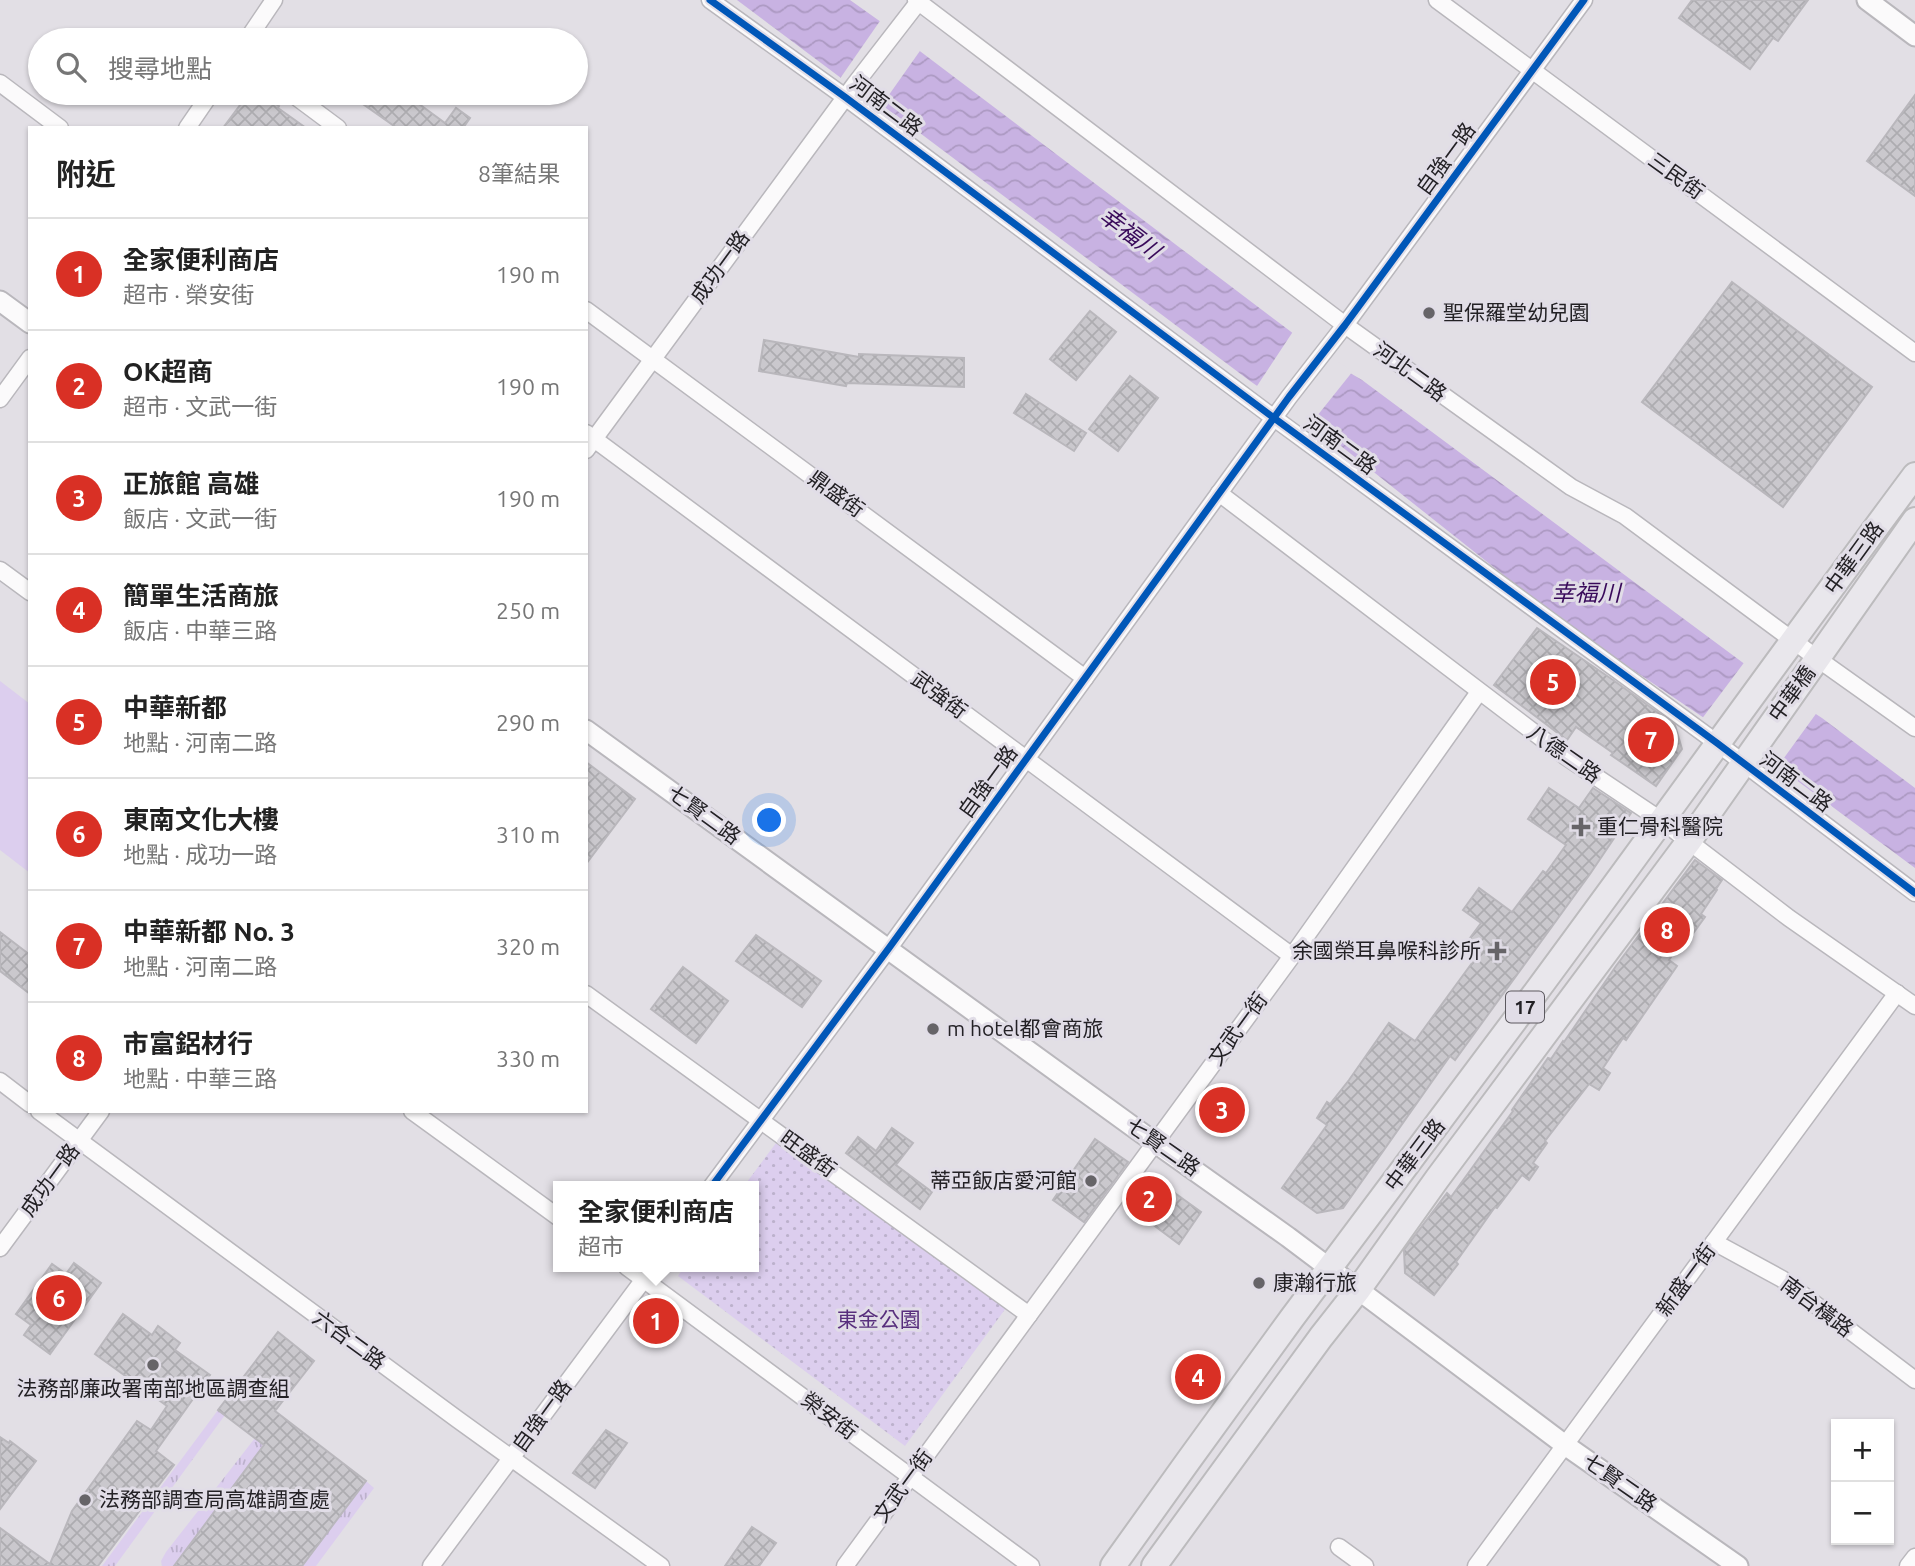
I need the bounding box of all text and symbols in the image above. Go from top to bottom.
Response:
search box [28,28,588,105]
icon: search [52,48,90,86]
text: 搜尋地點 [108,54,212,83]
street label: 河南二路 [846,70,927,140]
street label: 自強一路 [1411,117,1480,199]
street label: 三民街 [1644,147,1709,203]
text: 附近 [56,157,116,191]
text: 8筆結果 [478,161,560,186]
water label: 幸福川 [1095,202,1168,265]
street label: 成功一路 [685,225,754,307]
text: 全家便利商店 [123,245,279,274]
text: 1 [73,262,85,287]
text: 190 m [496,262,560,287]
text: 超市 · 榮安街 [123,282,254,307]
place label: 聖保羅堂幼兒園 [1443,300,1590,324]
marker: 聖保羅堂幼兒園 [1421,305,1437,321]
street label: 河北二路 [1370,337,1452,406]
text: OK超商 [123,357,213,386]
text: 2 [73,374,85,399]
text: 190 m [496,374,560,399]
text: 超市 · 文武一街 [123,394,277,419]
street label: 河南二路 [1300,410,1382,479]
street label: 鼎盛街 [804,465,869,521]
text: 正旅館 高雄 [123,469,259,498]
text: 3 [73,486,85,511]
text: 190 m [496,486,560,511]
text: 飯店 · 文武一街 [123,506,277,531]
street label: 中華三路 [1819,516,1888,598]
water label: 幸福川 [1552,580,1624,605]
text: 簡單生活商旅 [123,581,279,610]
text: 4 [73,598,85,623]
text: 250 m [496,598,560,623]
text: 飯店 · 中華三路 [123,618,277,643]
pin: 5 [1530,656,1576,708]
street label: 中華橋 [1763,661,1819,726]
street label: 武強街 [907,666,972,723]
text: 中華新都 [123,693,227,722]
text: 5 [73,710,85,735]
text: 290 m [496,710,560,735]
pin: 7 [1628,714,1674,766]
street label: 八德二路 [1523,719,1606,787]
text: 地點 · 河南二路 [123,730,277,755]
street label: 自強一路 [953,740,1022,822]
street label: 河南二路 [1756,746,1837,816]
street label: 七賢二路 [664,780,746,849]
your location [752,803,786,837]
text: 東南文化大樓 [123,805,279,834]
place label: 重仁骨科醫院 [1597,814,1723,838]
marker: 重仁骨科醫院 [1571,817,1591,837]
text: 6 [73,822,85,847]
text: 310 m [496,822,560,847]
text: 地點 · 成功一路 [123,842,277,867]
pin: 8 [1644,904,1690,956]
text: 中華新都 No. 3 [123,917,295,946]
text: 7 [73,934,85,959]
text: 320 m [496,934,560,959]
place label: 余國榮耳鼻喉科診所 [1292,938,1481,962]
marker: 余國榮耳鼻喉科診所 [1487,941,1507,961]
text: 地點 · 河南二路 [123,954,277,979]
street label: 文武一街 [1203,987,1272,1069]
road number: 17 [1506,992,1544,1023]
place label: m hotel都會商旅 [947,1016,1104,1040]
marker: m hotel都會商旅 [925,1021,941,1037]
text: 市富鋁材行 [123,1029,253,1058]
text: 8 [73,1046,85,1071]
text: 330 m [496,1046,560,1071]
text: 地點 · 中華三路 [123,1066,277,1091]
pin: 3 [1199,1084,1245,1136]
street label: 七賢二路 [1122,1112,1205,1180]
street label: 中華三路 [1379,1114,1449,1195]
street label: 旺盛街 [776,1125,841,1181]
street label: 成功一路 [15,1138,84,1220]
place label: 蒂亞飯店愛河館 [930,1168,1077,1192]
marker: 蒂亞飯店愛河館 [1083,1173,1099,1189]
pin: 2 [1126,1173,1172,1225]
popup [553,1181,759,1272]
text: 全家便利商店 [578,1197,734,1226]
text: 超市 [578,1234,624,1259]
street label: 新盛一街 [1651,1238,1720,1320]
place label: 康瀚行旅 [1273,1270,1357,1294]
street label: 南台橫路 [1777,1271,1858,1341]
pin: 6 [36,1272,82,1324]
marker: 康瀚行旅 [1251,1275,1267,1291]
pin: 1 [633,1295,679,1347]
street label: 六合二路 [309,1305,391,1374]
park label: 東金公園 [837,1307,921,1331]
pin: 4 [1175,1351,1221,1403]
marker: 法務部廉政署南部地區調查組 [145,1357,161,1373]
street label: 自強一路 [507,1374,576,1456]
place label: 法務部廉政署南部地區調查組 [17,1376,290,1400]
street label: 榮安街 [797,1387,862,1444]
map controls [1831,1419,1894,1545]
button: + [1831,1419,1894,1482]
street label: 文武一街 [868,1444,937,1526]
street label: 七賢二路 [1579,1448,1662,1516]
button: − [1831,1482,1894,1545]
place label: 法務部調查局高雄調查處 [99,1487,330,1511]
marker: 法務部調查局高雄調查處 [77,1492,93,1508]

